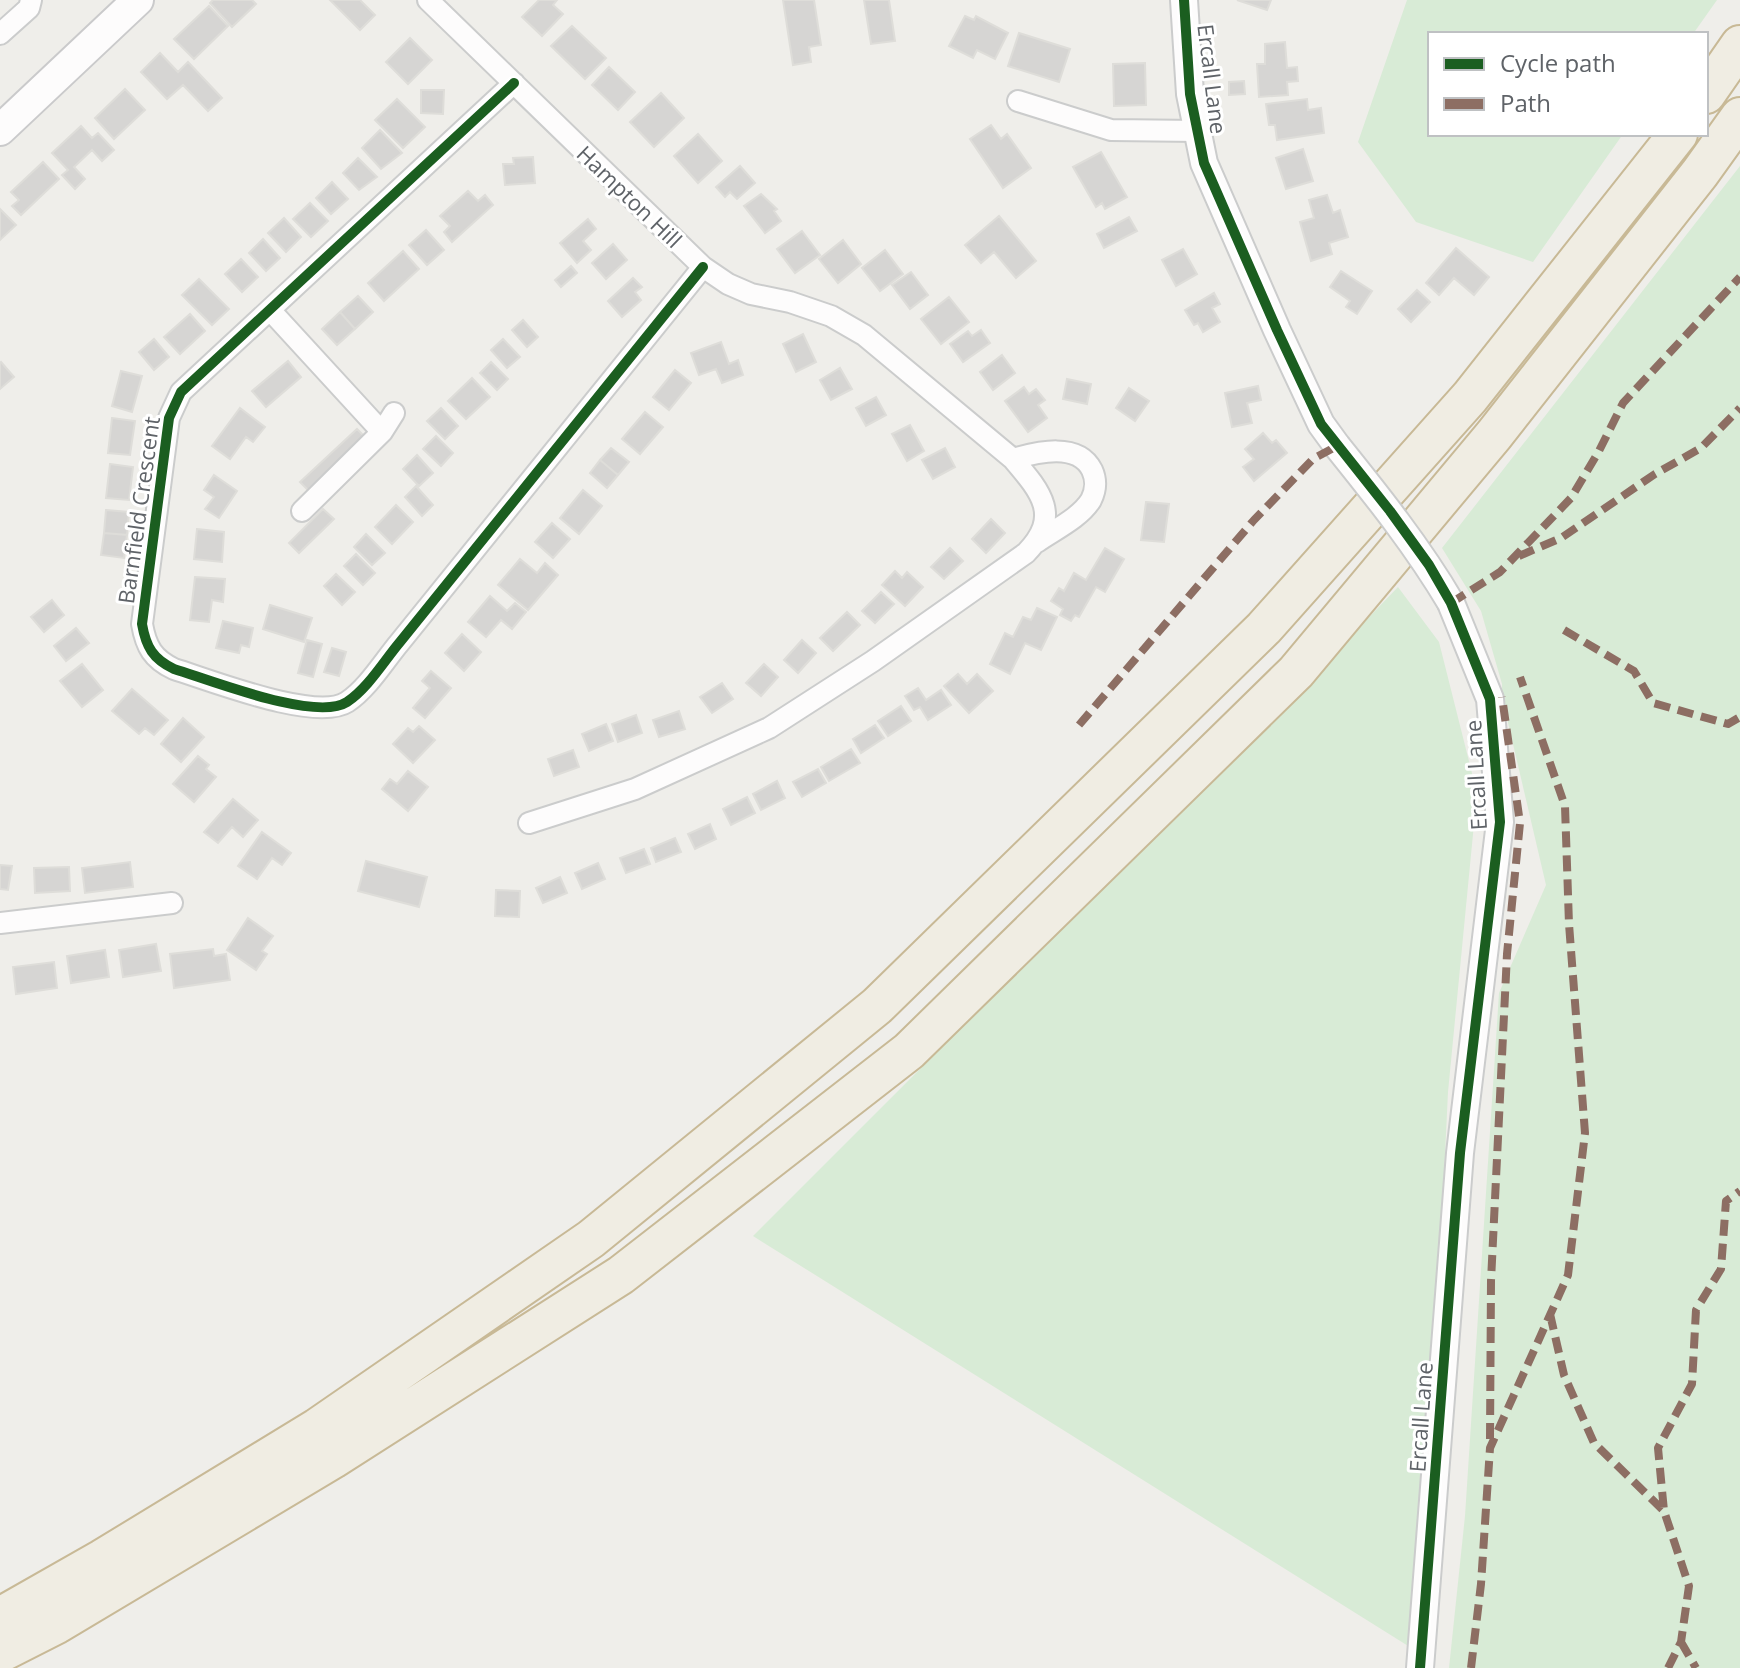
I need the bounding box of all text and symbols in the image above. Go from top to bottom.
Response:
street label: Ercall Lane [1191,22,1235,136]
legend [1428,32,1708,136]
text: Cycle path [1500,46,1616,79]
text: Path [1500,86,1551,119]
street label: Hampton Hill [571,138,689,254]
street label: Barnfield Crescent [110,414,166,606]
street label: Ercall Lane [1457,719,1493,831]
street label: Ercall Lane [1401,1361,1439,1473]

